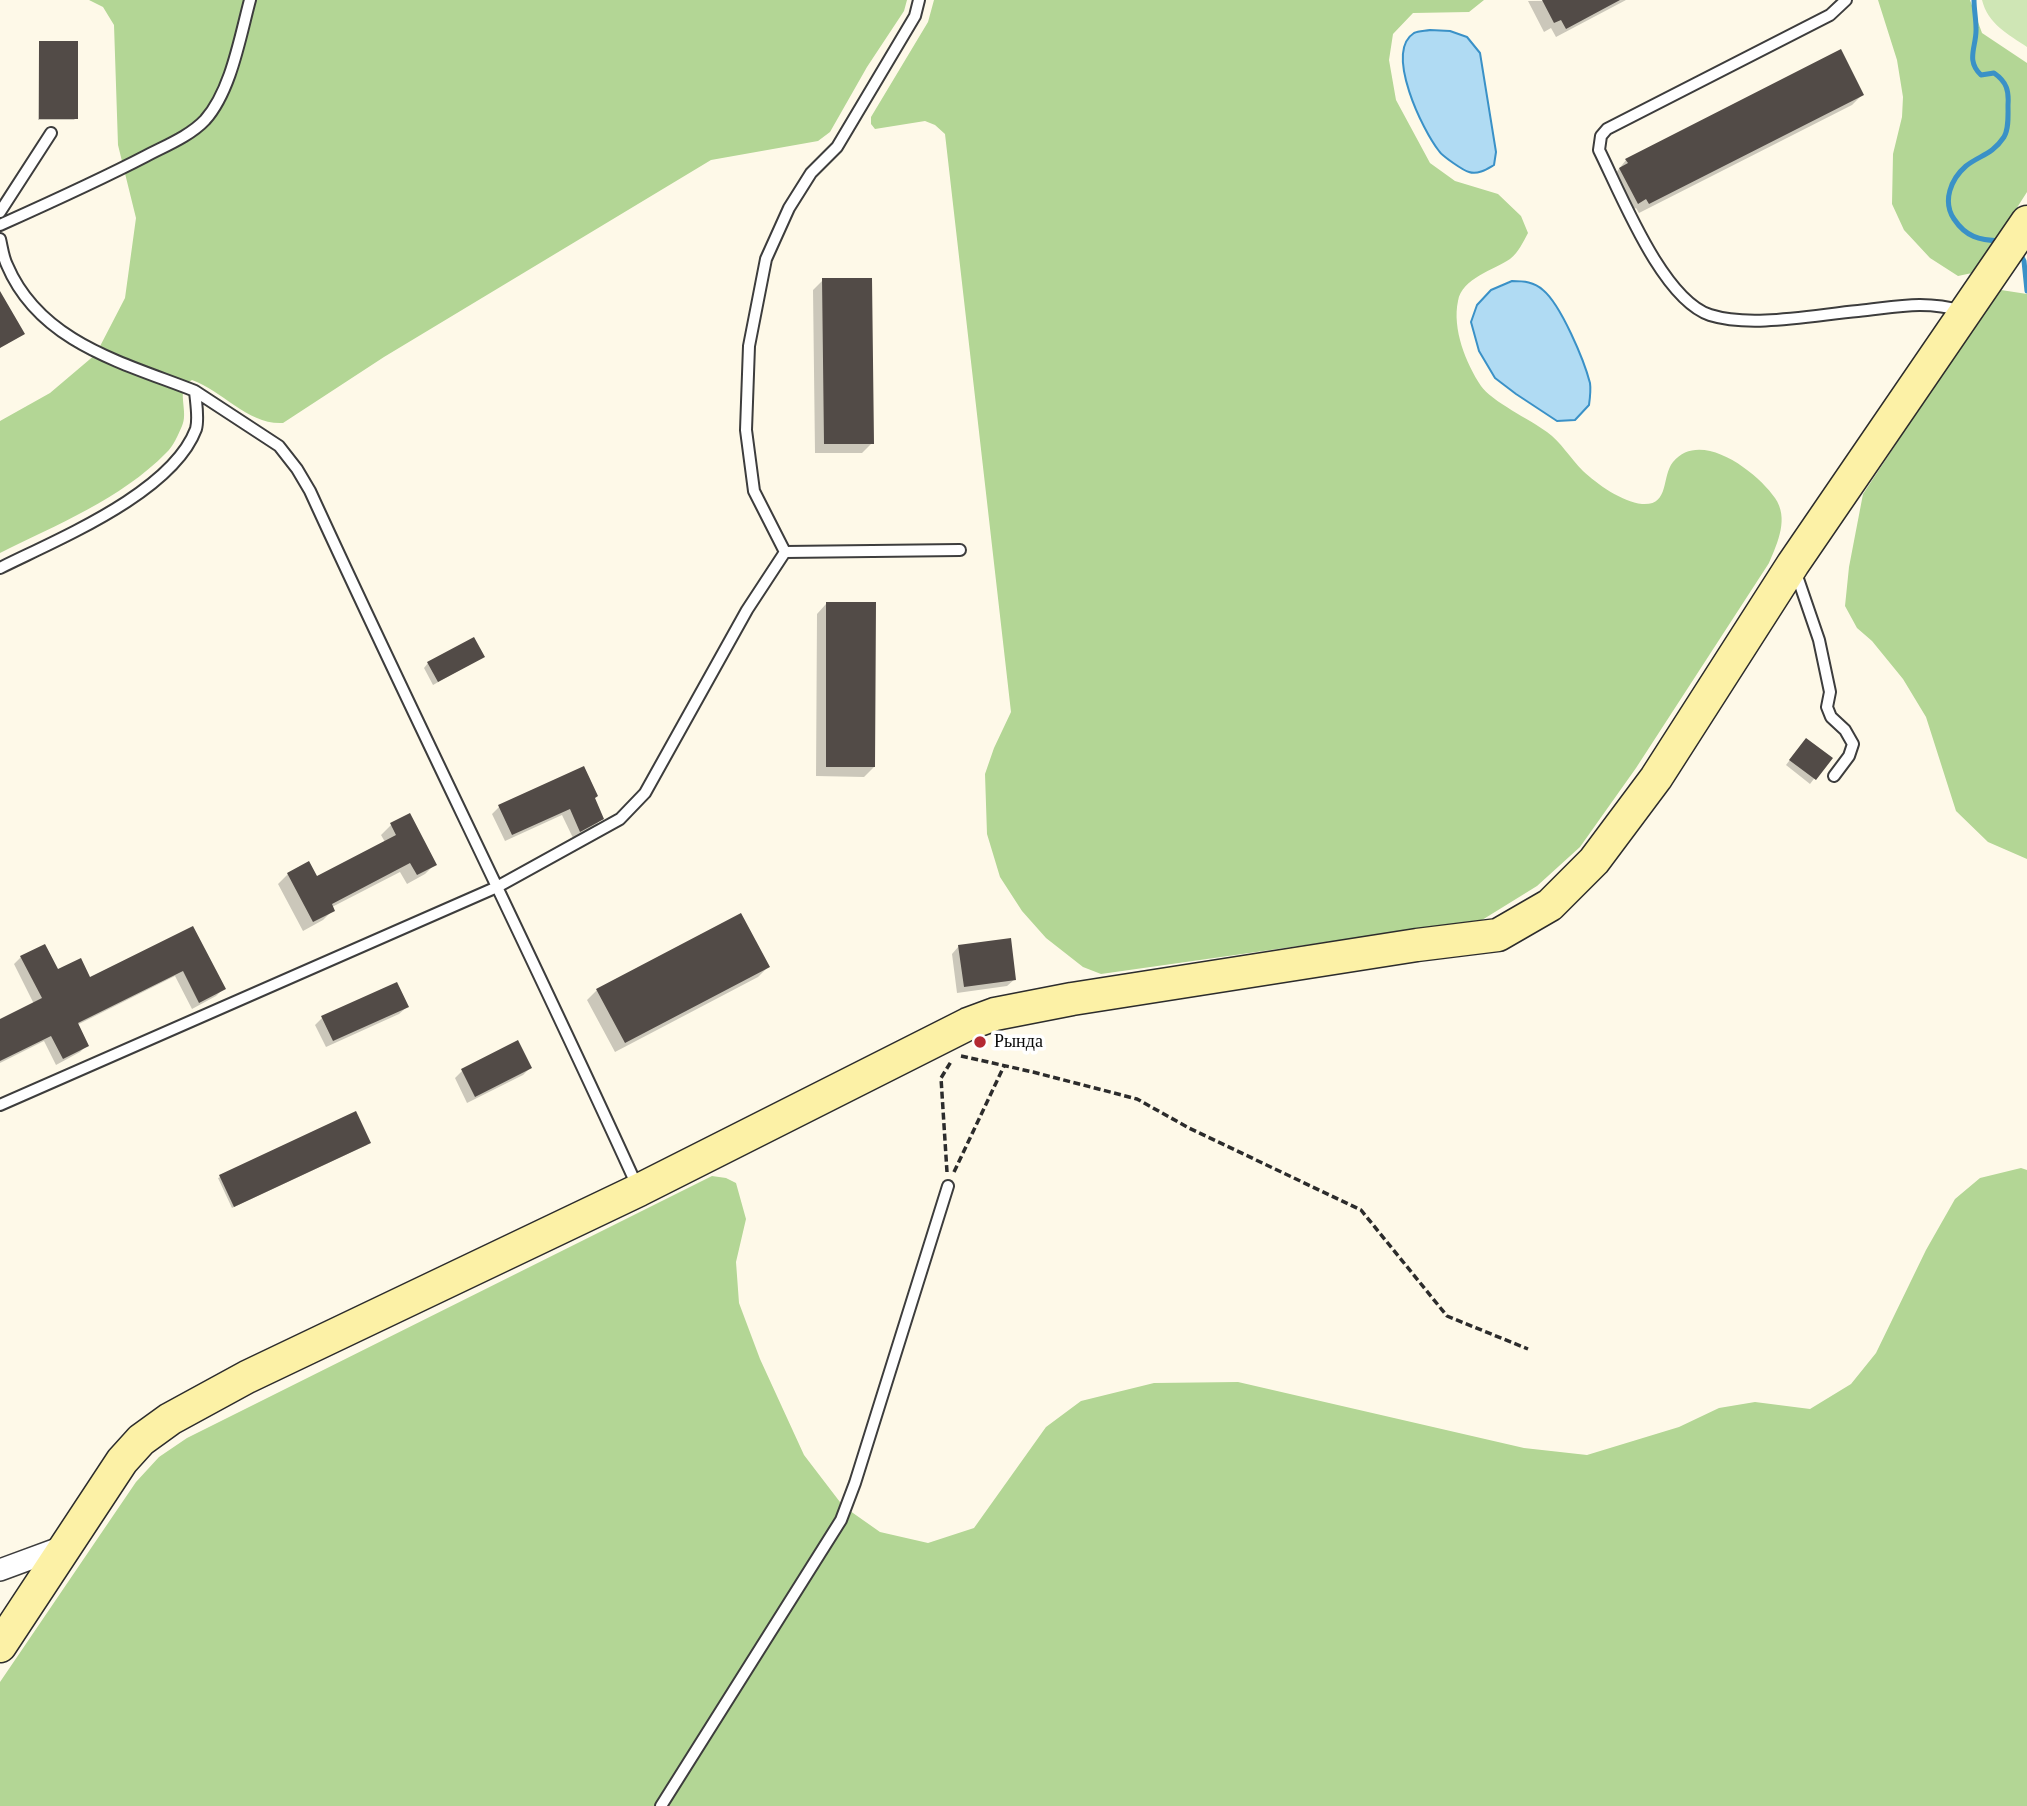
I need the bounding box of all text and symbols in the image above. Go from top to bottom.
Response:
place label: Рында [994,1031,1043,1053]
marker: Рында [972,1034,988,1050]

